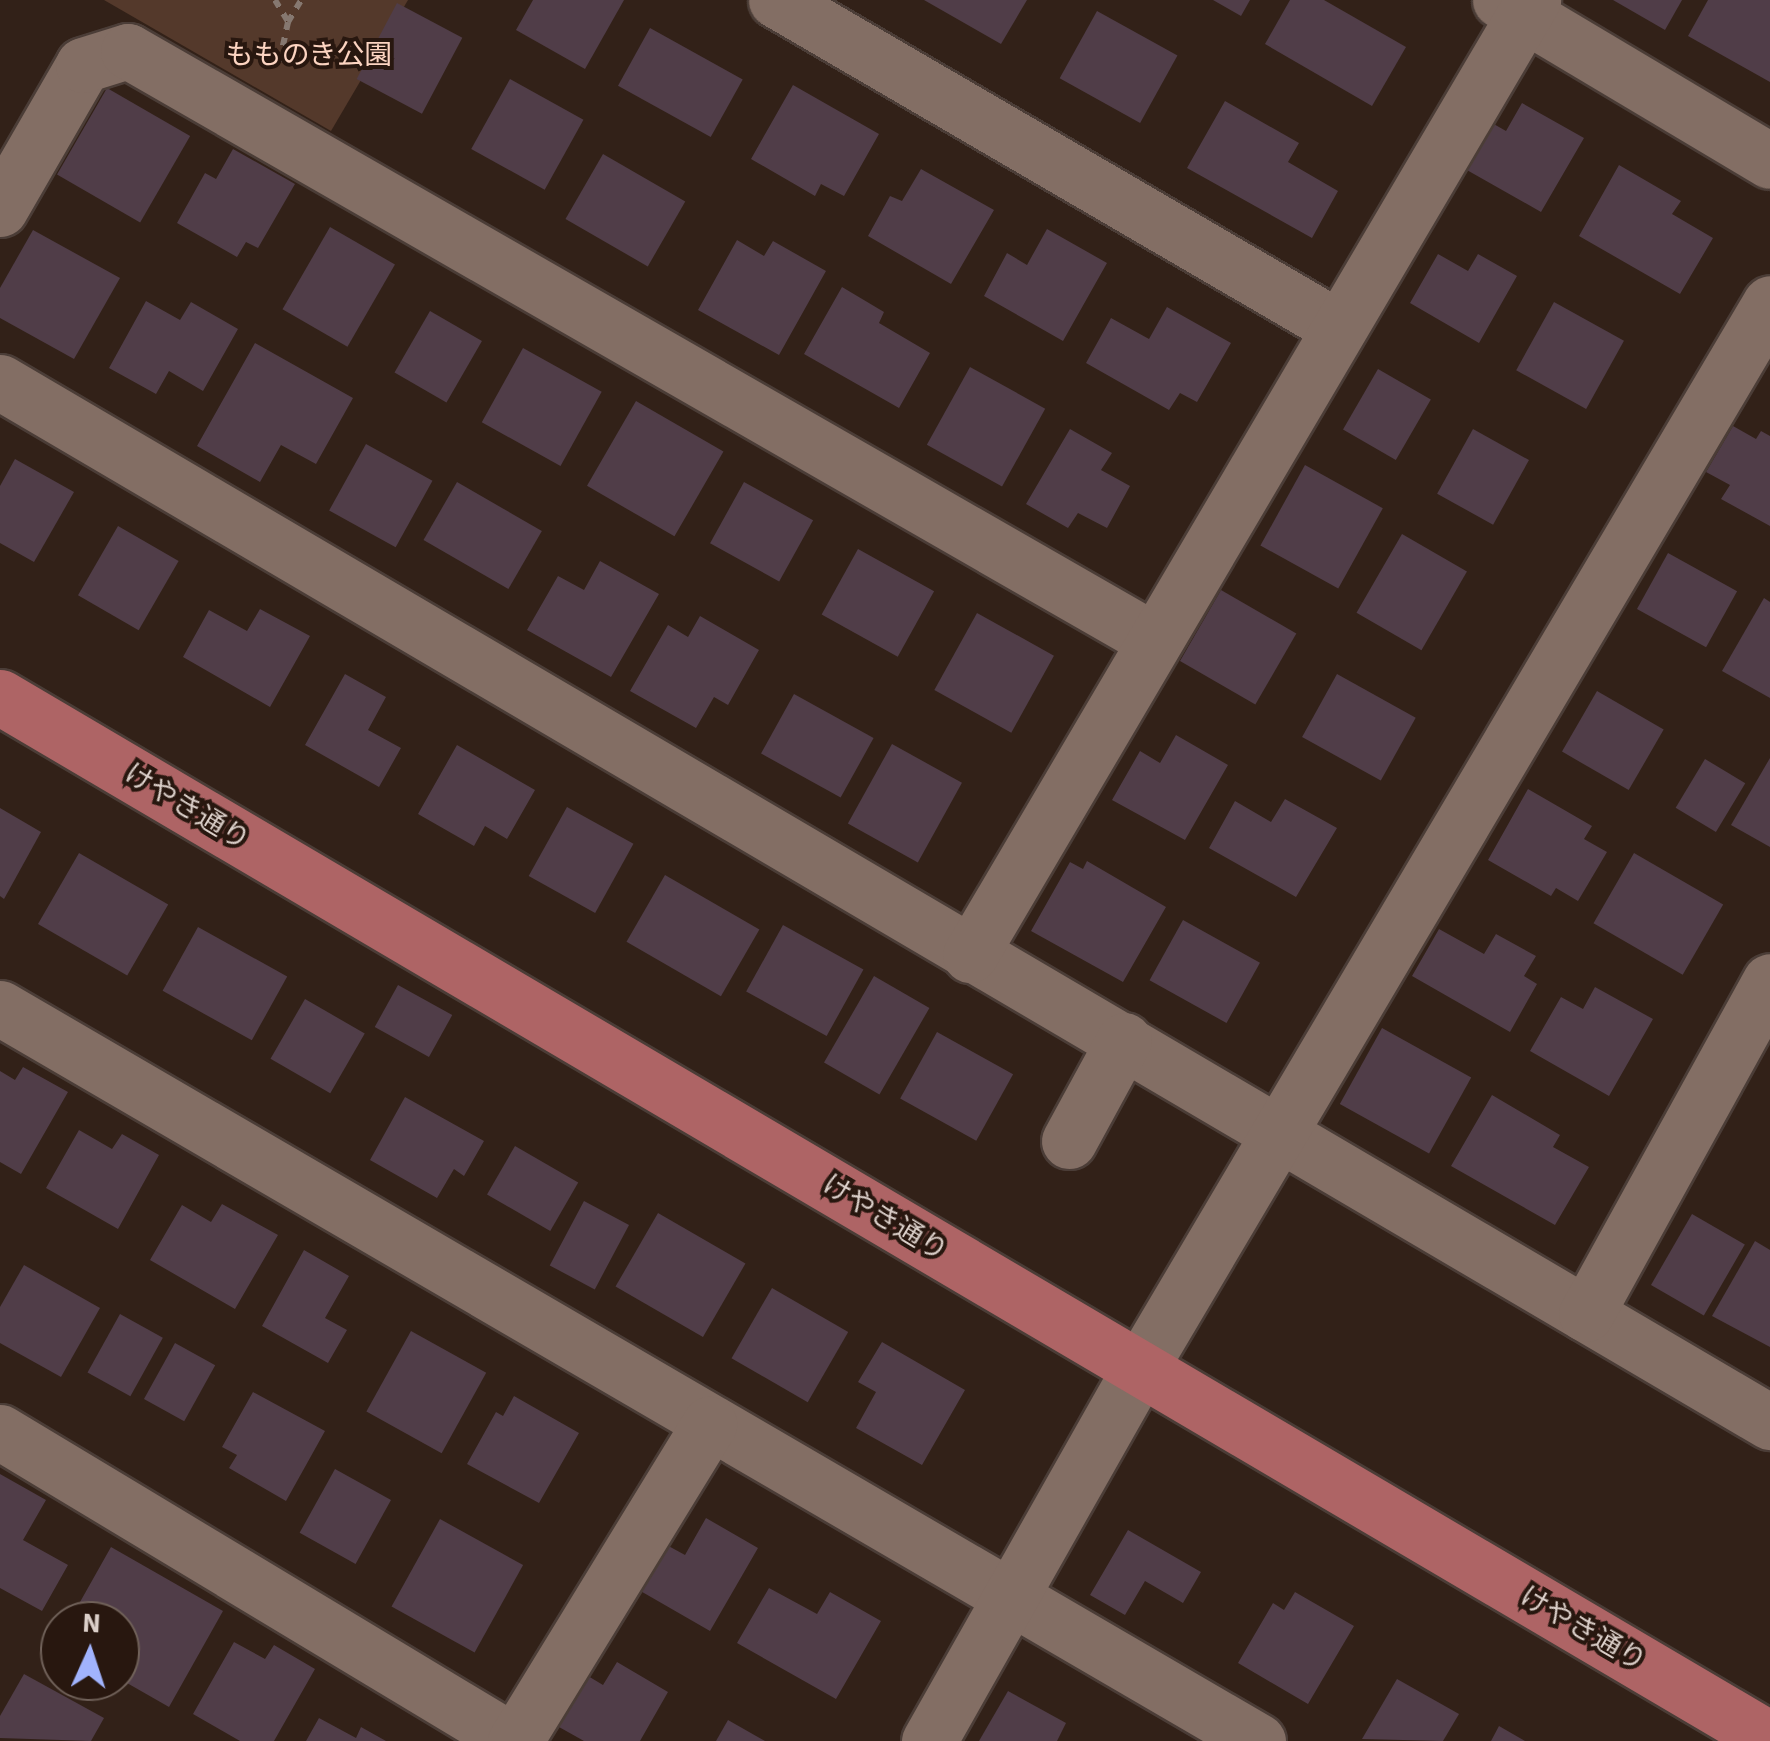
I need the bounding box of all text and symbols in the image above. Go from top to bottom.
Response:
park label: もものき公園 [225,38,393,72]
street label: けやき通り [118,757,256,857]
street label: けやき通り [816,1168,954,1268]
street label: けやき通り [1514,1579,1652,1679]
north arrow [40,1601,140,1701]
text: N [81,1603,102,1643]

